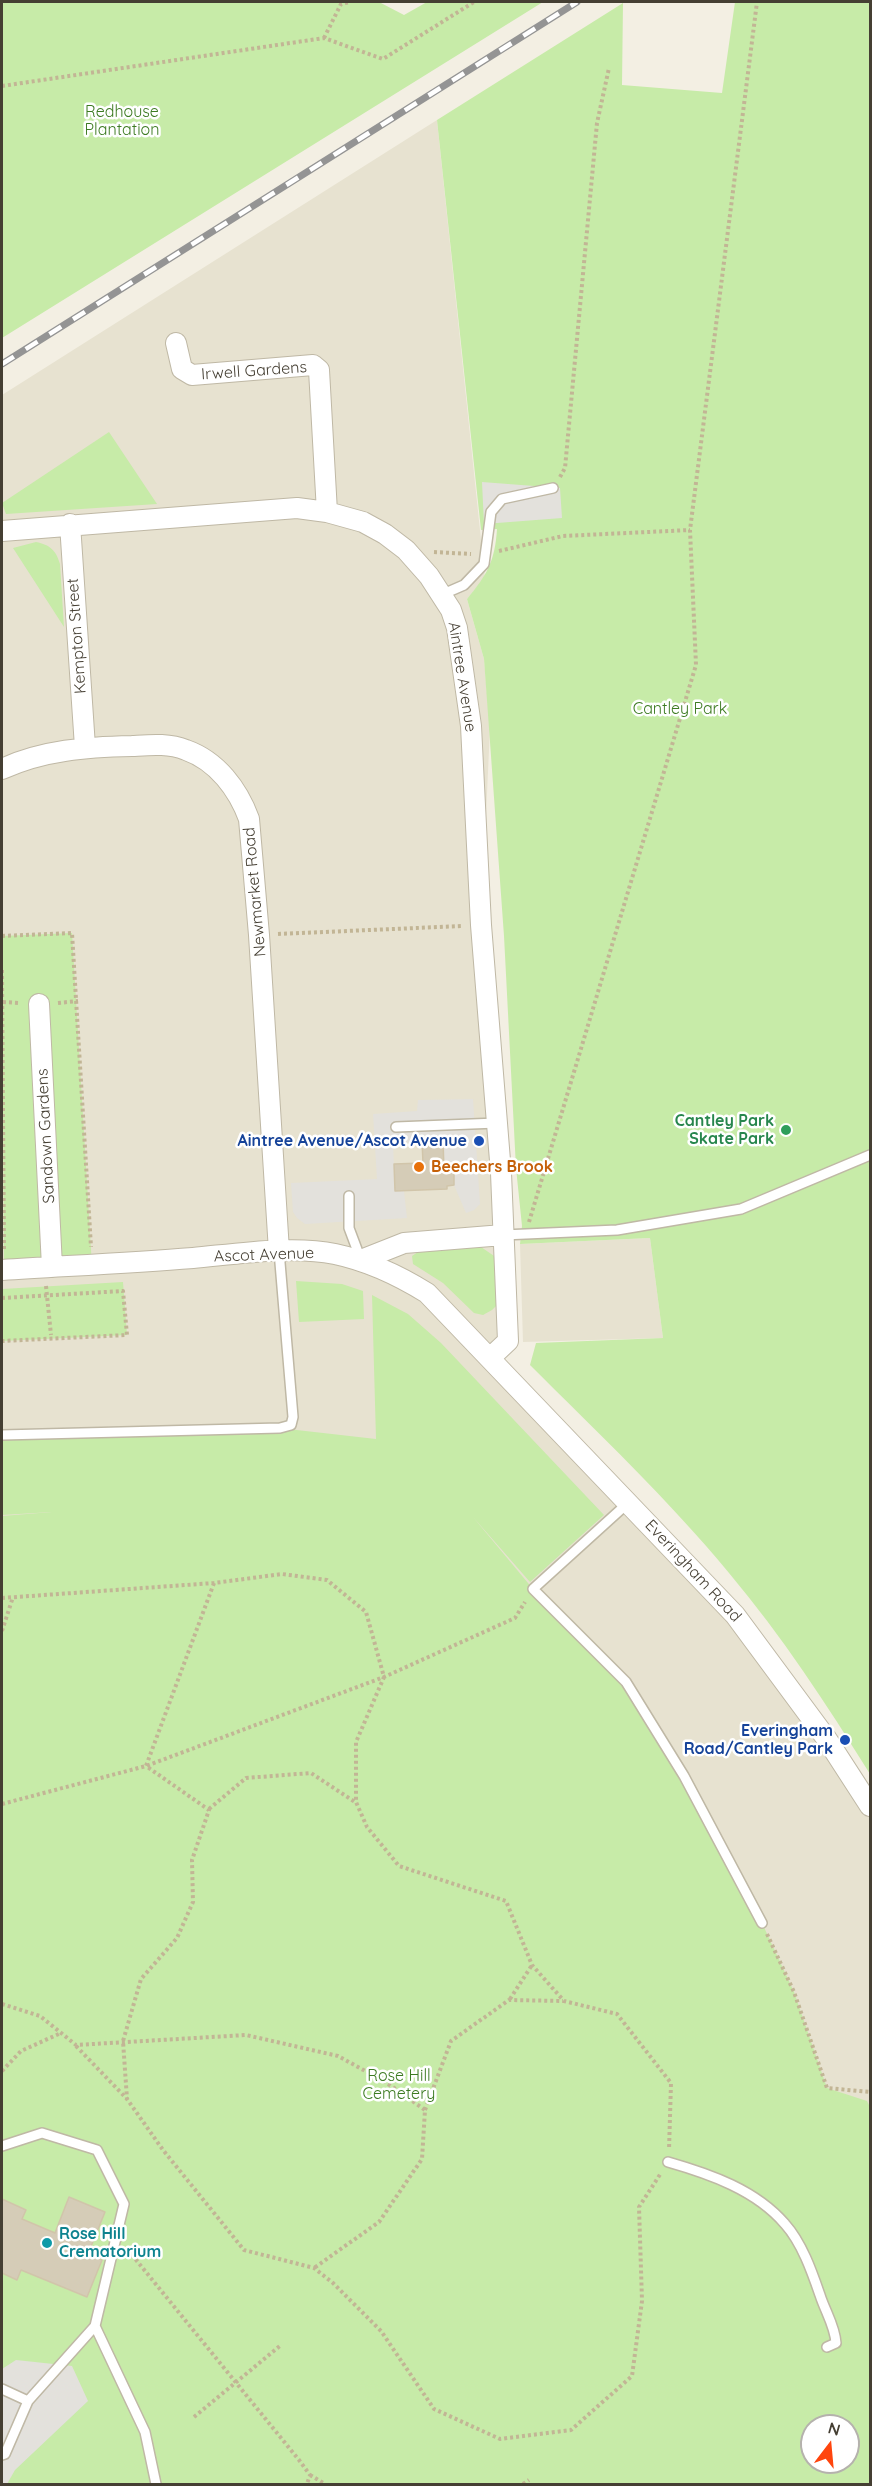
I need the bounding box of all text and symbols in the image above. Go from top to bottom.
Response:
park label: Redhouse Plantation [84,102,160,140]
street label: Irwell Gardens [200,358,308,384]
street label: Kempton Street [63,577,91,695]
street label: Aintree Avenue [444,620,480,734]
park label: Cantley Park [633,699,727,719]
street label: Newmarket Road [240,826,270,958]
street label: Sandown Gardens [33,1068,59,1204]
place label: Cantley Park Skate Park [675,1111,774,1149]
marker: Cantley Park Skate Park [779,1123,793,1137]
place label: Aintree Avenue/Ascot Avenue [238,1131,467,1151]
marker: Aintree Avenue/Ascot Avenue [472,1134,486,1148]
place label: Beechers Brook [431,1157,553,1177]
marker: Beechers Brook [412,1160,426,1174]
street label: Ascot Avenue [214,1244,314,1266]
street label: Everingham Road [641,1516,745,1626]
place label: Everingham Road/Cantley Park [684,1721,833,1759]
marker: Everingham Road/Cantley Park [838,1733,852,1747]
park label: Rose Hill Cemetery [363,2066,435,2104]
place label: Rose Hill Crematorium [59,2224,161,2262]
marker: Rose Hill Crematorium [40,2236,54,2250]
north arrow [800,2414,860,2474]
text: N [826,2417,843,2440]

